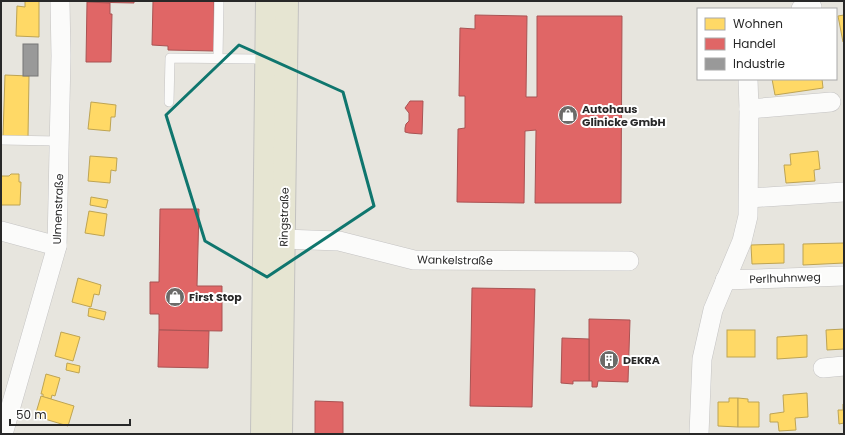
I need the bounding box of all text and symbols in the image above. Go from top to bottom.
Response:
legend [697,8,837,80]
text: Wohnen [733,15,783,32]
text: Handel [733,35,776,52]
text: Industrie [733,55,785,72]
place label: Autohaus Glinicke GmbH [582,101,666,130]
shop icon: Autohaus Glinicke GmbH [557,104,579,126]
street label: Ulmenstraße [49,173,67,245]
street label: Ringstraße [275,187,293,247]
street label: Wankelstraße [417,251,493,269]
street label: Perlhuhnweg [749,269,821,287]
shop icon: First Stop [164,286,186,308]
place label: First Stop [189,289,242,305]
building icon: DEKRA [598,349,620,371]
place label: DEKRA [623,352,660,368]
scale bar [10,401,130,427]
text: 50 m [16,406,47,423]

